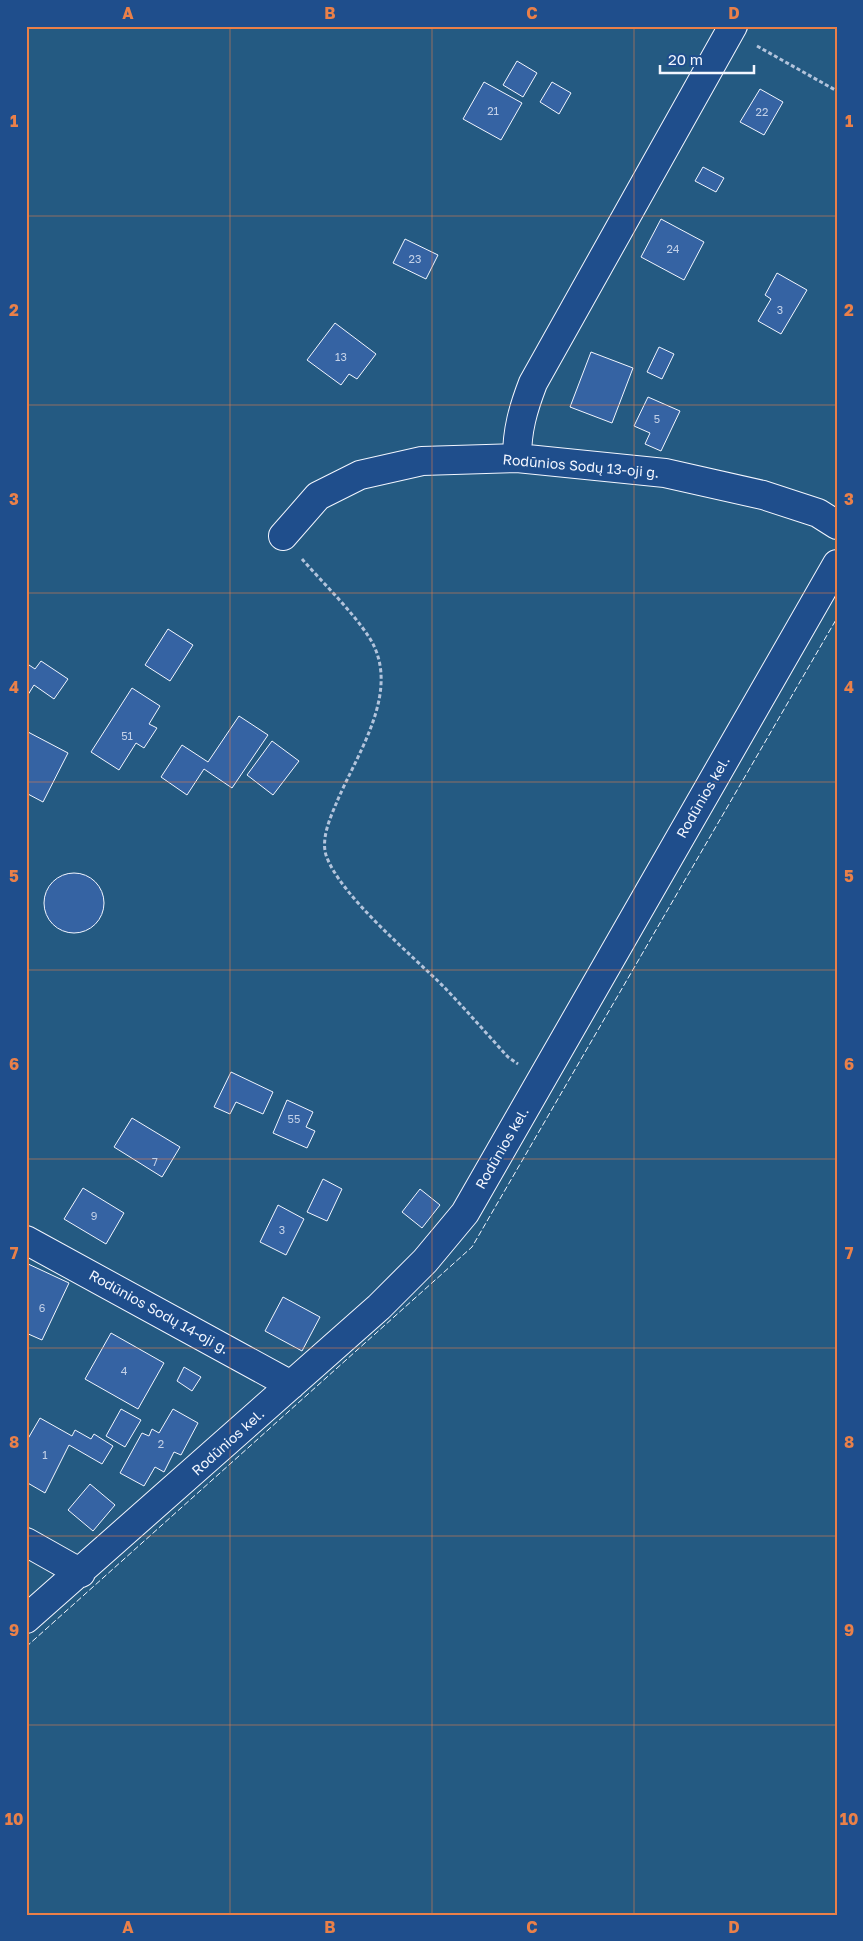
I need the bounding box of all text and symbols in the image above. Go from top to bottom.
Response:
text: A [122,3,134,23]
text: B [324,3,336,23]
text: C [526,3,538,23]
text: D [728,3,740,23]
scale bar [660,42,754,74]
text: 20 m [668,50,703,68]
house number: 21 [487,104,499,117]
house number: 22 [756,105,768,118]
text: 1 [10,111,18,131]
text: 1 [845,111,853,131]
house number: 24 [666,242,680,255]
house number: 23 [409,252,421,265]
text: 2 [9,300,19,320]
text: 2 [844,300,854,320]
house number: 3 [777,303,783,316]
house number: 13 [335,350,347,363]
house number: 5 [654,412,660,425]
street label: Rodūnios Sodų 13-oji g. [502,450,660,481]
text: 3 [9,489,19,509]
text: 3 [844,489,854,509]
text: 4 [9,677,19,697]
text: 4 [844,677,854,697]
house number: 51 [121,729,133,742]
street label: Rodūnios kel. [672,753,733,841]
text: 5 [9,866,19,886]
text: 5 [844,866,854,886]
text: 6 [9,1054,19,1074]
text: 6 [844,1054,854,1074]
street label: Rodūnios kel. [471,1104,532,1192]
house number: 55 [288,1112,300,1125]
house number: 7 [152,1155,158,1168]
house number: 9 [91,1209,97,1222]
house number: 3 [279,1223,285,1236]
text: 7 [10,1243,19,1263]
text: 7 [845,1243,854,1263]
street label: Rodūnios Sodų 14-oji g. [86,1266,232,1357]
house number: 6 [39,1301,46,1314]
house number: 4 [121,1364,128,1377]
street label: Rodūnios kel. [188,1405,267,1479]
text: 8 [9,1432,19,1452]
text: 8 [844,1432,854,1452]
house number: 2 [158,1437,164,1450]
house number: 1 [42,1448,48,1461]
text: 9 [9,1620,19,1640]
text: 9 [844,1620,854,1640]
text: 10 [5,1809,23,1829]
text: 10 [840,1809,858,1829]
text: A [122,1917,134,1937]
text: B [324,1917,336,1937]
text: C [526,1917,538,1937]
text: D [728,1917,740,1937]

